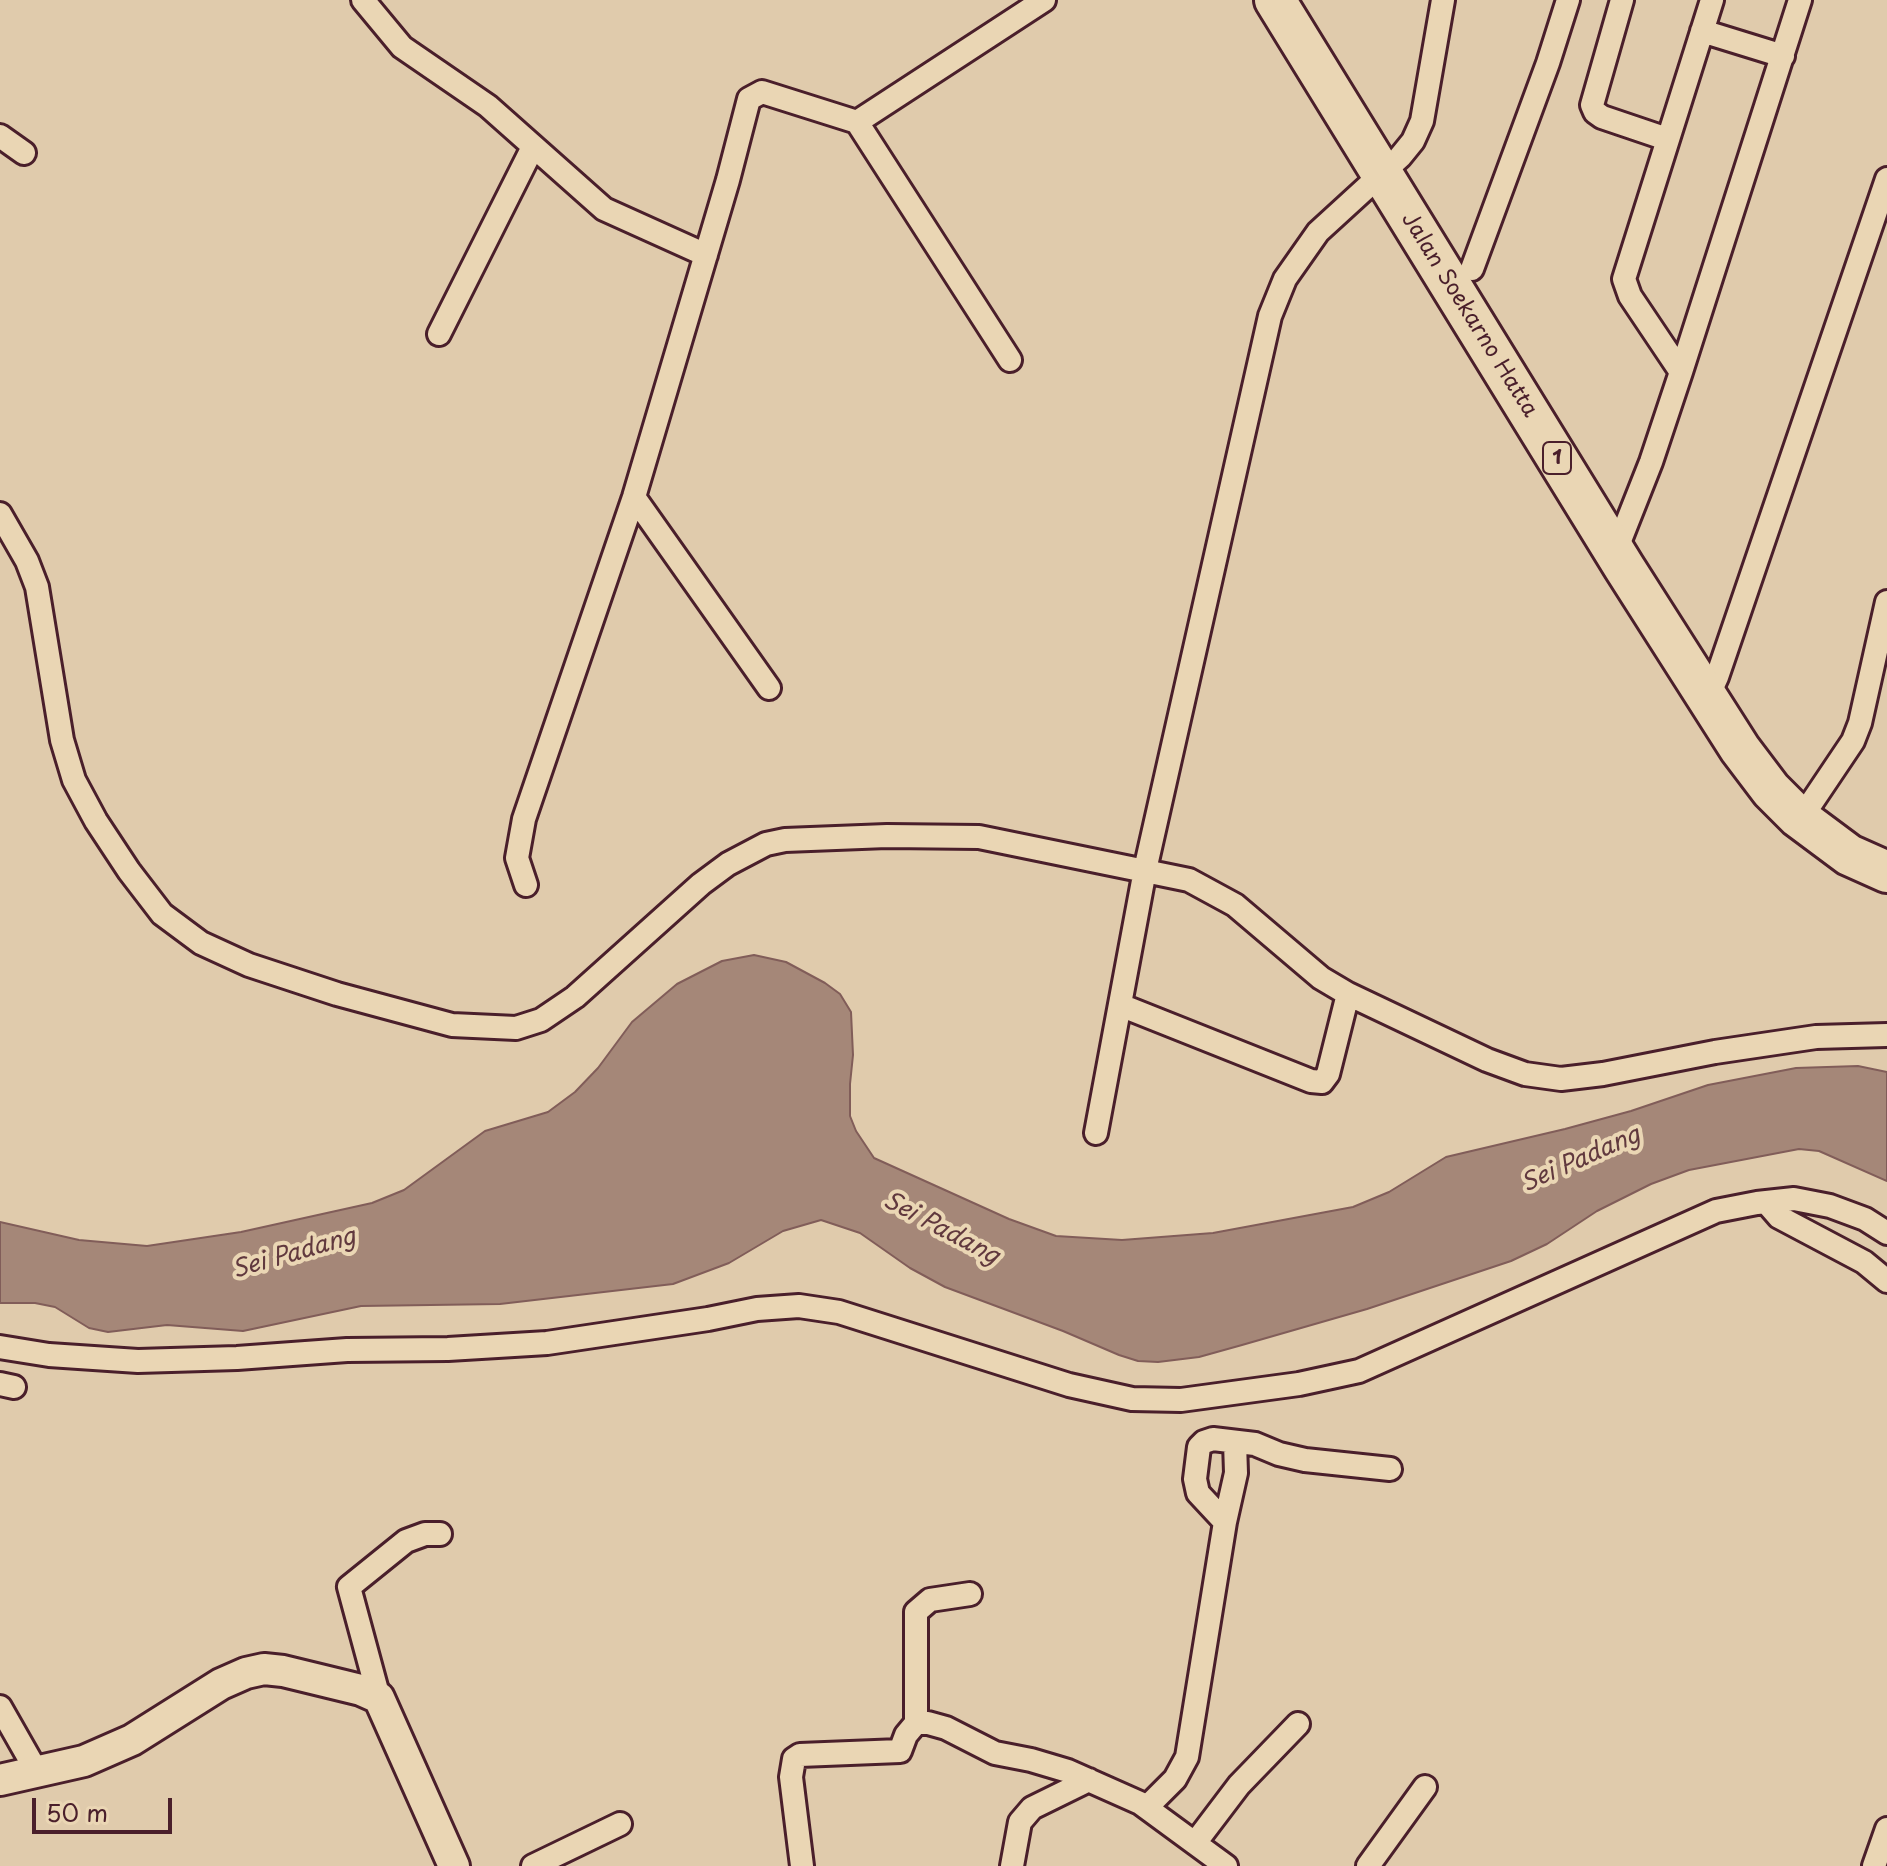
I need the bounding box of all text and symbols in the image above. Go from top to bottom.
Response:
street label: Jalan Soekarno Hatta [1395,208,1543,422]
road number: 1 [1543,442,1571,474]
water label: Sei Padang [1517,1121,1645,1199]
water label: Sei Padang [878,1187,1004,1271]
water label: Sei Padang [229,1223,359,1285]
scale bar [36,1782,176,1832]
text: 50 m [46,1794,108,1830]

